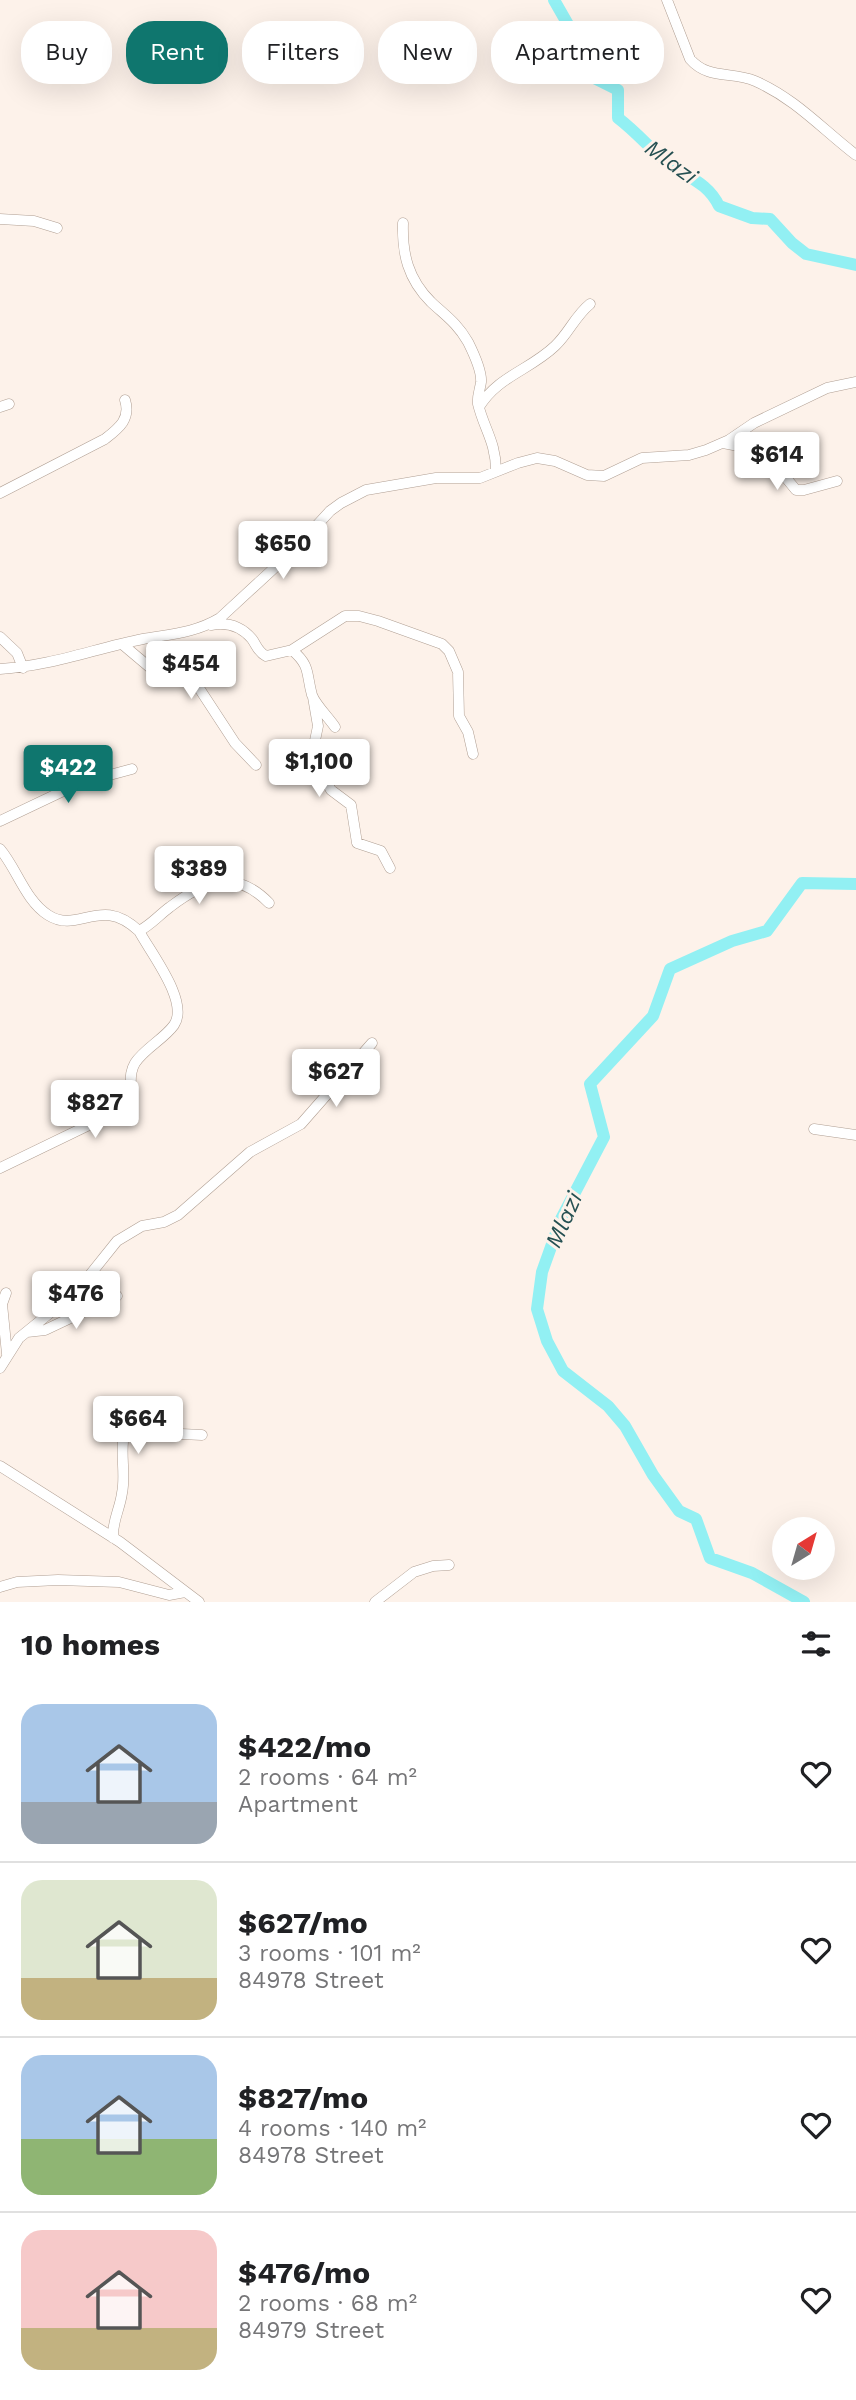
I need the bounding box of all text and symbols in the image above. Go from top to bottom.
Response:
chip: Buy [21,21,112,84]
chip: Rent [126,21,228,84]
chip: Filters [242,21,364,84]
chip: New [378,21,477,84]
chip: Apartment [491,21,664,84]
water label: Mlazi [640,134,703,191]
pin: $614 [736,433,818,492]
text: $614 [750,441,804,468]
pin: $650 [242,522,324,581]
text: $650 [254,530,312,557]
pin: $454 [150,642,232,701]
text: $454 [162,650,220,677]
pin: $1,100 [262,740,376,799]
pin: $422 [27,746,109,805]
text: $1,100 [285,748,353,775]
text: $422 [40,754,96,781]
pin: $389 [158,846,240,906]
text: $389 [171,855,227,882]
pin: $627 [295,1050,377,1109]
text: $627 [308,1058,364,1085]
pin: $827 [54,1080,136,1140]
text: $827 [67,1089,123,1116]
water label: Mlazi [540,1187,589,1252]
pin: $476 [35,1272,117,1331]
text: $476 [48,1280,104,1307]
pin: $664 [97,1396,179,1456]
text: $664 [109,1405,167,1432]
north arrow [772,1517,835,1580]
map controls [772,1517,835,1580]
icon: filters [797,1625,835,1663]
text: 10 homes [21,1627,160,1662]
text: $422/mo [238,1729,371,1764]
icon: home [77,1732,161,1816]
icon: heart [797,1755,835,1793]
text: 2 rooms · 64 m² [238,1764,417,1791]
text: Apartment [238,1791,358,1818]
text: $627/mo [238,1905,368,1940]
icon: home [77,1908,161,1992]
icon: heart [797,1931,835,1969]
text: 3 rooms · 101 m² [238,1940,421,1967]
text: 84978 Street [238,1967,384,1994]
text: $827/mo [238,2080,368,2115]
icon: home [77,2083,161,2167]
icon: heart [797,2106,835,2144]
text: 4 rooms · 140 m² [238,2115,426,2142]
text: 84978 Street [238,2142,384,2169]
text: $476/mo [238,2255,370,2290]
icon: home [77,2258,161,2342]
icon: heart [797,2281,835,2319]
text: 2 rooms · 68 m² [238,2290,417,2317]
text: 84979 Street [238,2317,384,2344]

